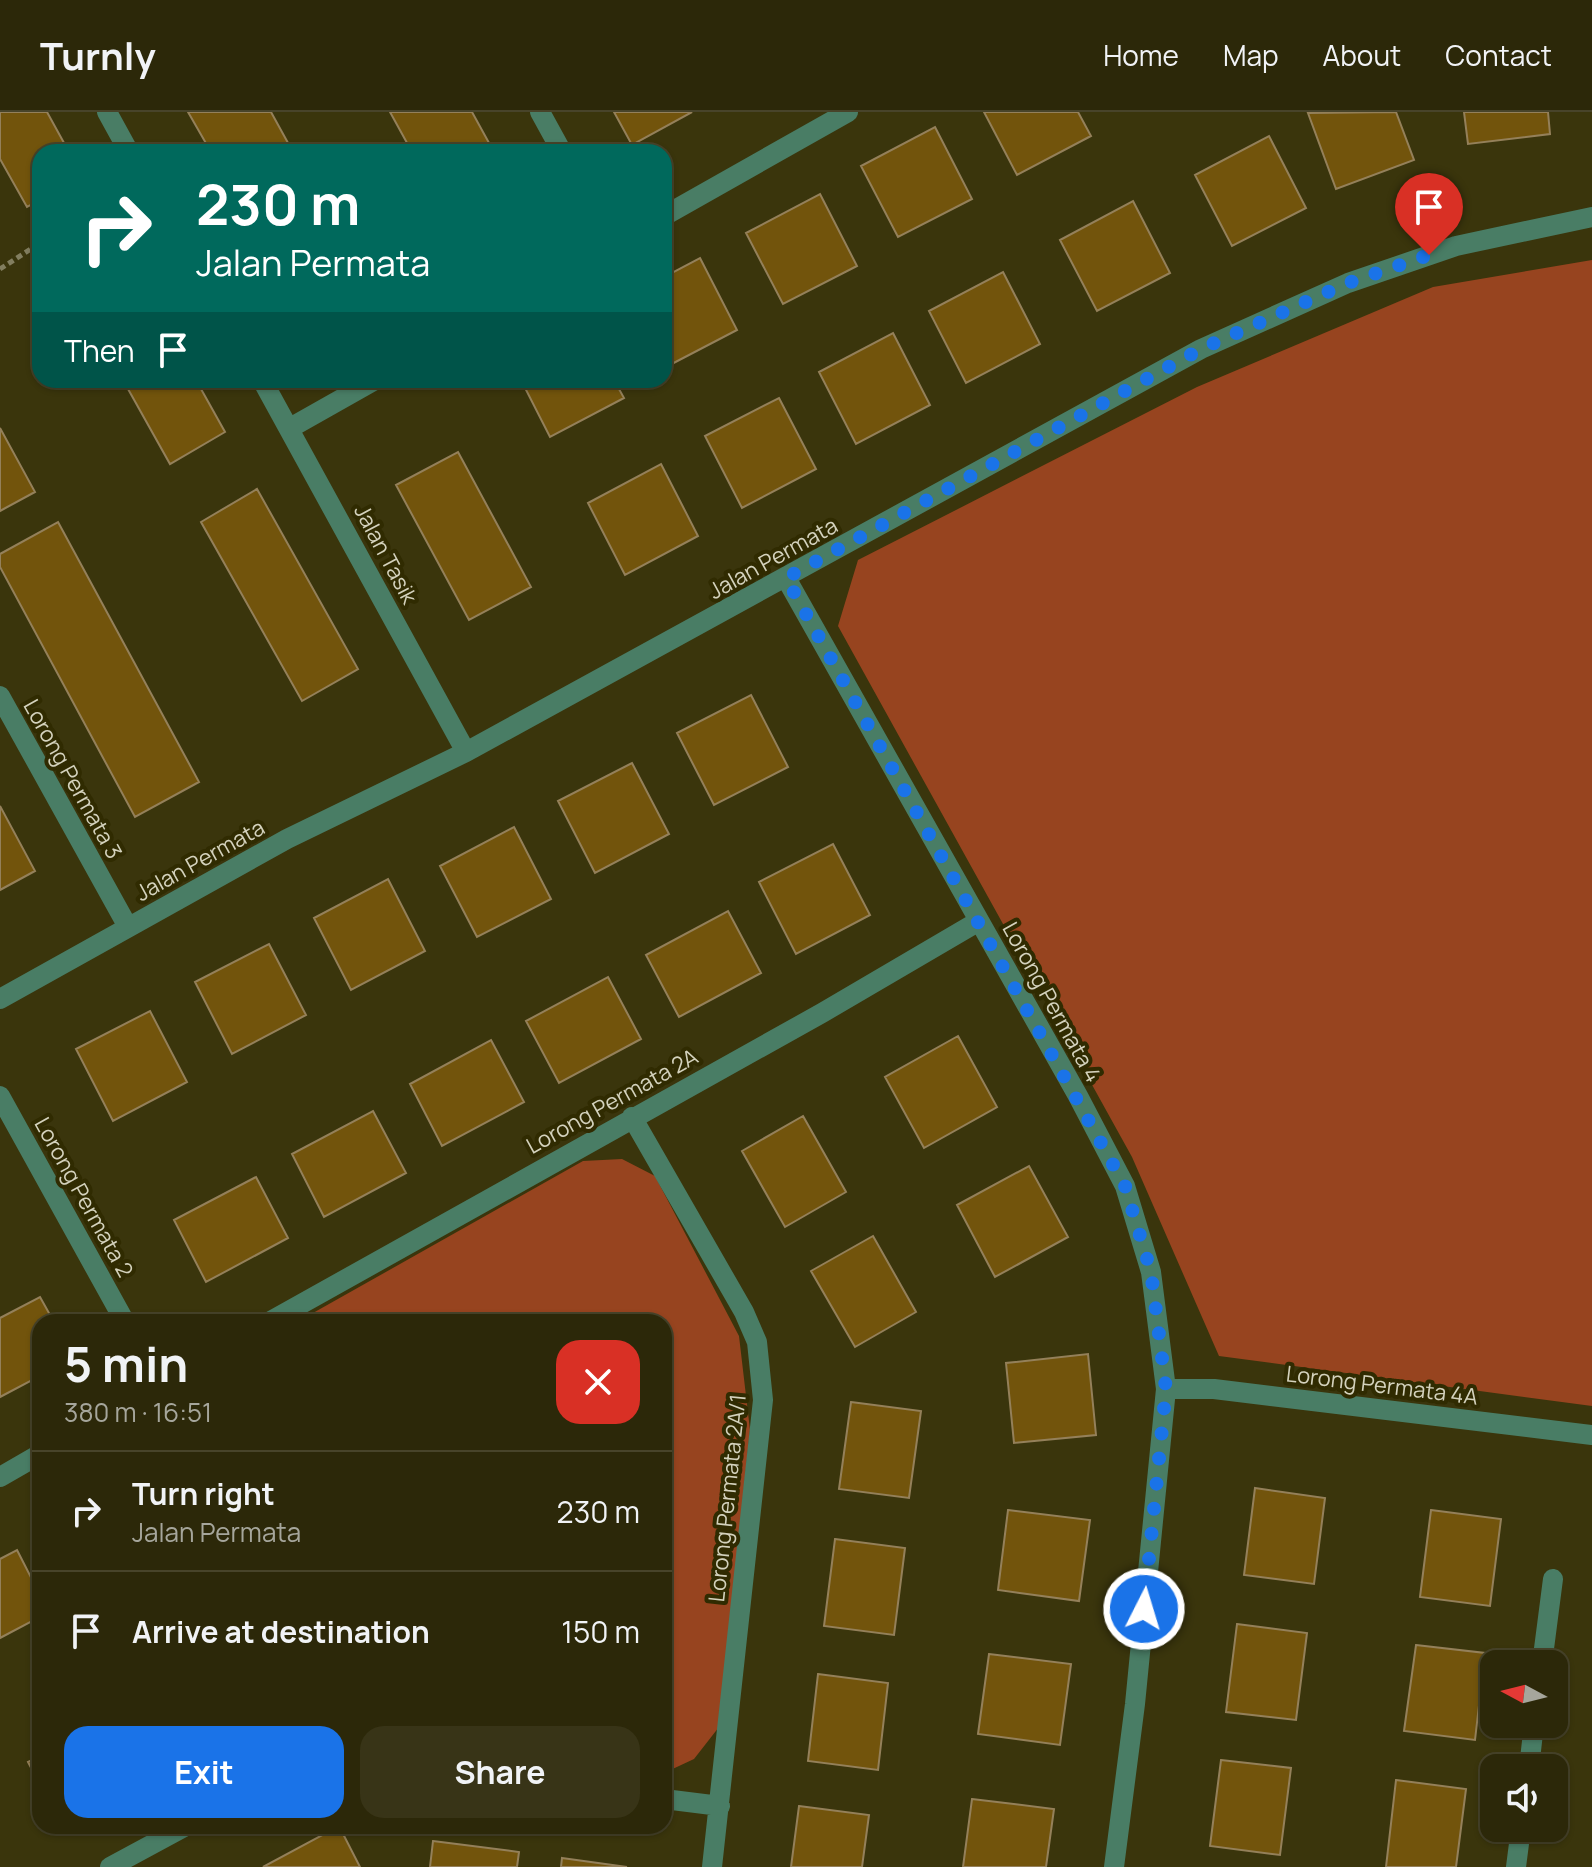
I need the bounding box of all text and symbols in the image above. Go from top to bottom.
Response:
text: Turnly [40,29,156,81]
text: Home [1103,36,1179,74]
text: Map [1223,36,1279,74]
text: About [1323,36,1401,74]
text: Contact [1445,36,1552,74]
text: 230 m [196,165,360,242]
pin [1395,173,1463,255]
icon: right [64,176,168,280]
icon: arrive [1407,185,1451,229]
text: Jalan Permata [196,238,430,287]
icon: arrive [151,328,195,372]
text: Then [64,330,135,371]
street label: Jalan Tasik [347,499,425,610]
street label: Jalan Permata [703,510,843,606]
street label: Lorong Permata 3 [17,694,129,864]
street label: Jalan Permata [130,812,270,908]
street label: Lorong Permata 4 [996,917,1108,1087]
street label: Lorong Permata 2A [521,1041,703,1161]
street label: Lorong Permata 2 [28,1112,140,1282]
text: 5 min [64,1331,188,1396]
button: close [556,1340,640,1424]
street label: Lorong Permata 4A [1284,1358,1480,1412]
street label: Lorong Permata 2A/1 [701,1393,753,1603]
text: 380 m · 16:51 [64,1394,212,1430]
text: Turn right [132,1473,275,1514]
icon: right [64,1489,108,1533]
text: 230 m [557,1491,640,1532]
text: Jalan Permata [132,1514,301,1550]
position arrow [1102,1567,1186,1651]
icon: arrive [64,1609,108,1653]
text: Arrive at destination [132,1611,430,1652]
text: 150 m [561,1611,640,1652]
north arrow [1480,1650,1568,1738]
map controls [1480,1650,1568,1842]
button: Exit [64,1726,344,1818]
button: Share [360,1726,640,1818]
button: sound [1480,1754,1568,1842]

